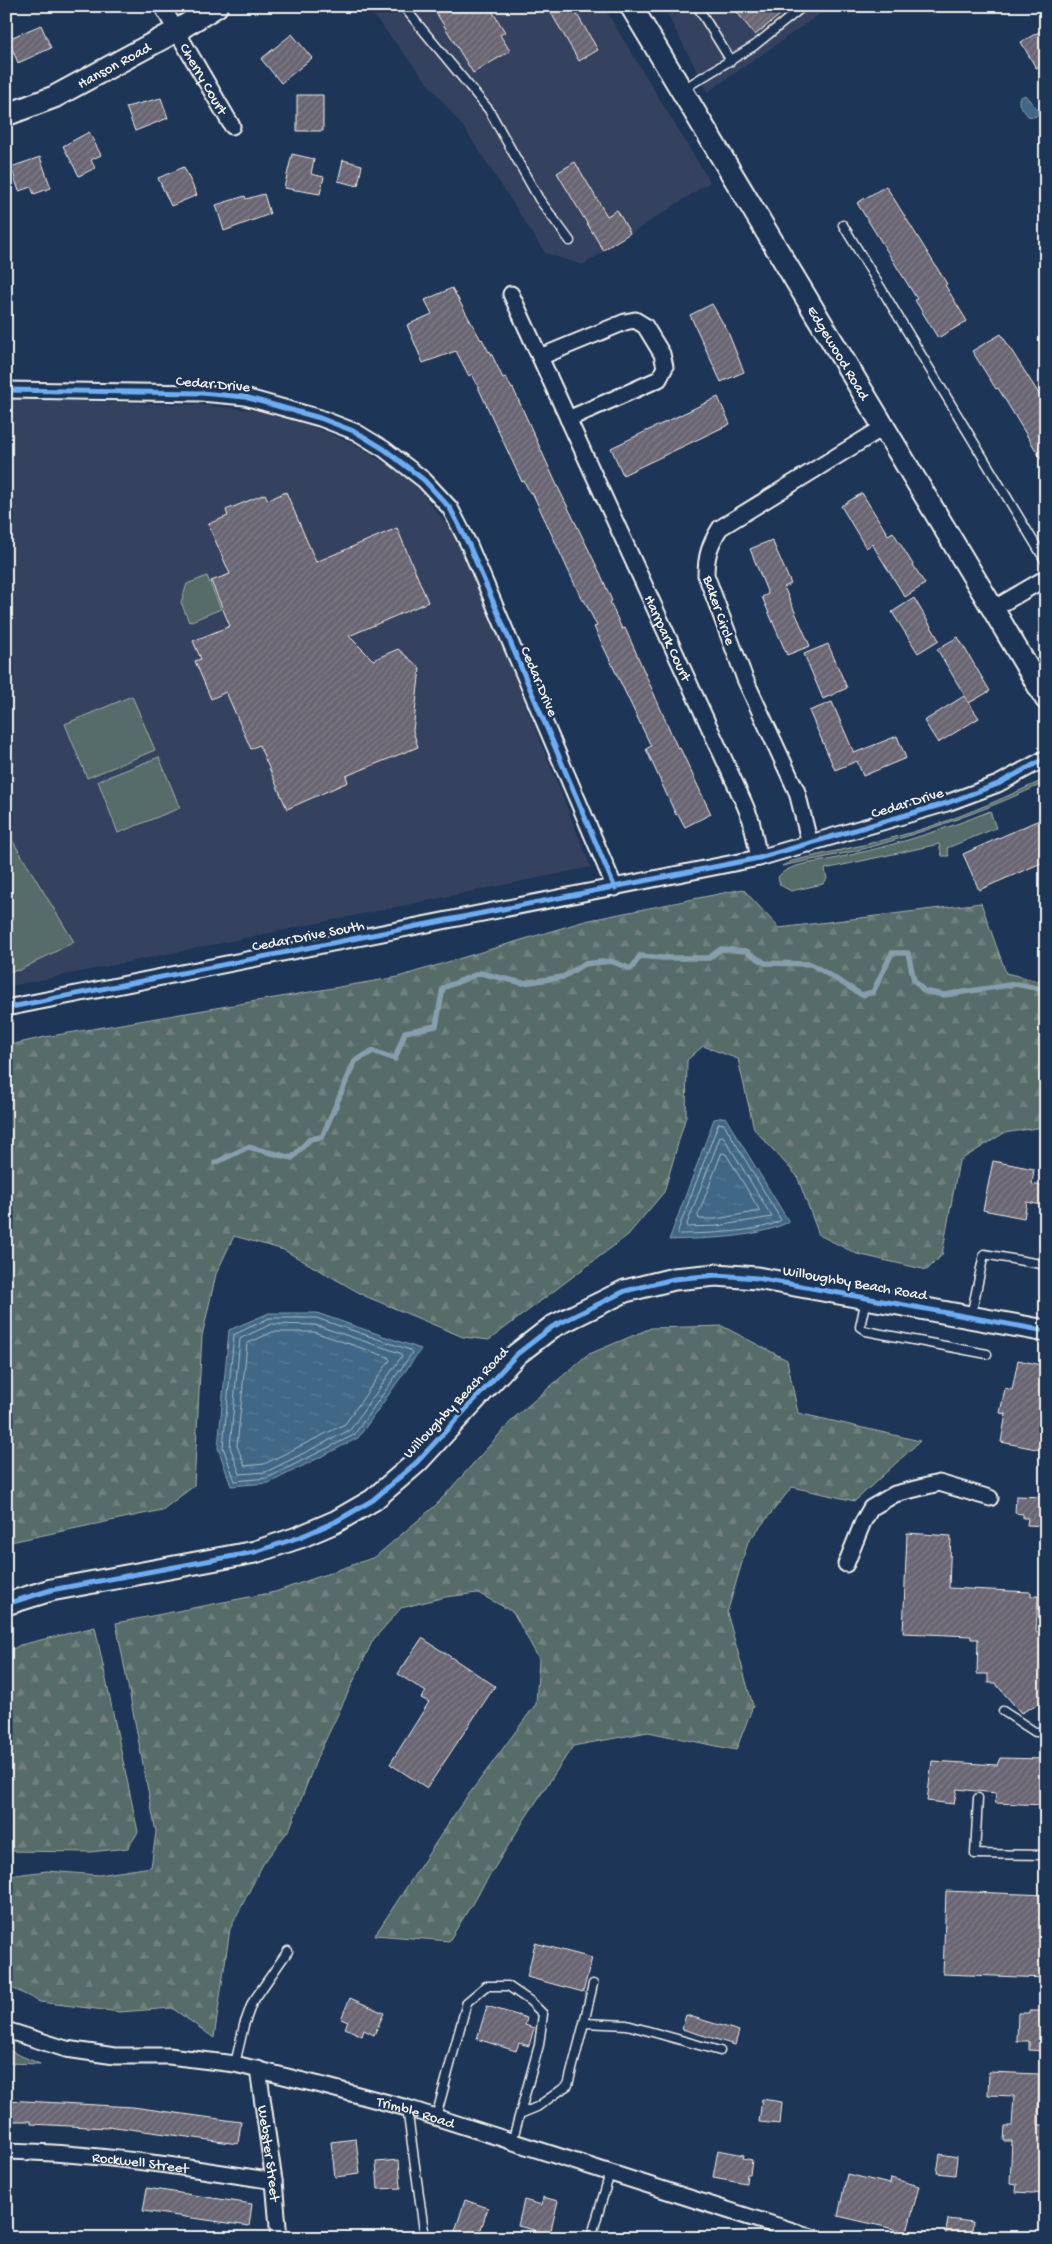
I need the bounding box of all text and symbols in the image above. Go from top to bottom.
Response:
street label: Hanson Road [75,39,155,94]
street label: Cherry Court [175,40,231,120]
street label: Edgewood Road [802,303,873,405]
street label: Cedar Drive [175,373,251,397]
street label: Baker Circle [698,573,738,648]
street label: Harrpark Court [639,592,695,686]
street label: Cedar Drive [515,644,561,720]
street label: Cedar Drive [869,784,946,823]
street label: Cedar Drive South [251,917,366,957]
street label: Willoughby Beach Road [781,1262,929,1306]
street label: Willoughby Beach Road [400,1343,514,1463]
street label: Trimble Road [374,2093,458,2134]
street label: Webster Street [252,2104,283,2204]
street label: Rockwell Street [91,2149,191,2179]

